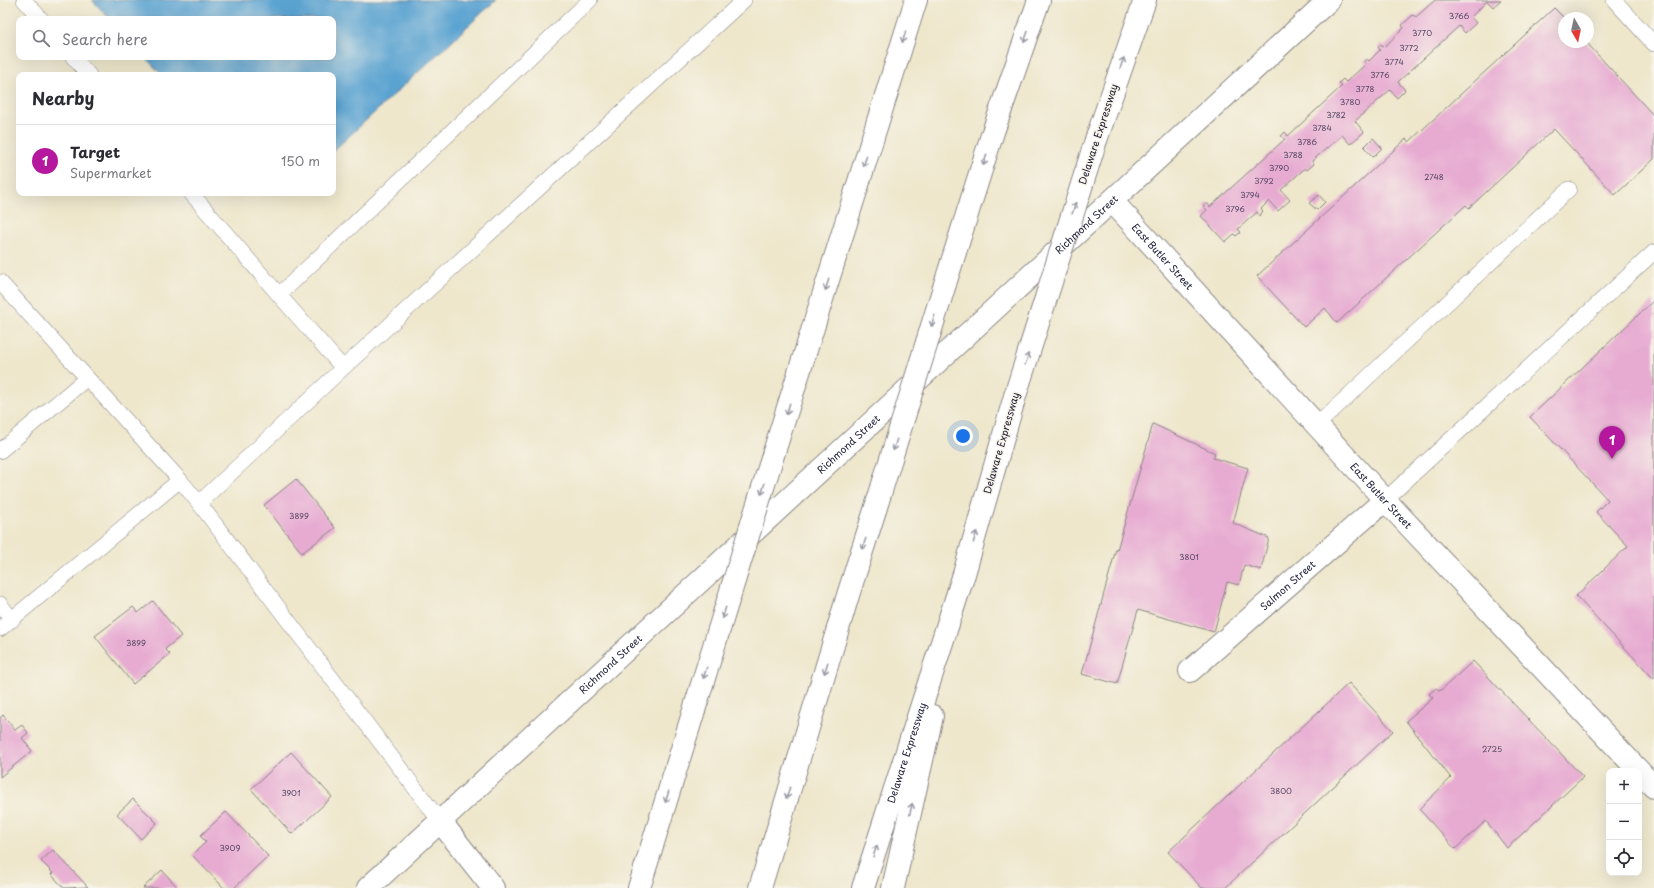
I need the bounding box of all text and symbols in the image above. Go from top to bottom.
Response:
house number: 3766 [1449,10,1470,22]
north arrow [1558,12,1594,48]
search box [16,16,336,60]
icon: search [30,27,52,49]
text: Search here [62,27,148,50]
house number: 3770 [1412,27,1432,39]
one-way arrow [1022,30,1029,43]
one-way arrow [900,31,907,44]
house number: 3772 [1399,42,1419,54]
house number: 3774 [1384,56,1404,68]
one-way arrow [1119,58,1127,70]
house number: 3776 [1370,69,1390,81]
street label: Delaware Expressway [1074,82,1122,186]
house number: 3778 [1356,83,1374,95]
text: Nearby [32,85,94,111]
house number: 3780 [1340,96,1360,108]
house number: 3782 [1326,109,1346,121]
house number: 3784 [1312,122,1332,134]
house number: 3786 [1297,136,1318,148]
text: Target [70,140,120,163]
house number: 3788 [1283,149,1303,161]
text: 1 [42,151,48,170]
text: 150 m [281,151,320,170]
one-way arrow [980,154,988,166]
one-way arrow [861,155,868,168]
house number: 3790 [1269,162,1289,174]
text: Supermarket [70,163,152,182]
house number: 2748 [1424,171,1444,183]
house number: 3792 [1254,175,1274,187]
house number: 3794 [1240,189,1260,201]
street label: Richmond Street [1051,191,1121,257]
one-way arrow [1071,202,1078,215]
house number: 3796 [1225,203,1245,215]
street label: East Butler Street [1129,220,1197,292]
one-way arrow [822,279,830,291]
one-way arrow [929,315,936,328]
one-way arrow [1023,353,1031,365]
street label: Delaware Expressway [979,390,1023,496]
one-way arrow [784,403,791,416]
street label: Richmond Street [813,411,883,477]
your location [953,426,973,446]
pin: 1 [1599,426,1625,459]
one-way arrow [891,439,898,452]
street label: East Butler Street [1347,459,1416,532]
one-way arrow [759,482,766,495]
house number: 3899 [289,510,309,522]
one-way arrow [972,531,979,544]
one-way arrow [860,537,867,550]
house number: 3801 [1179,551,1199,563]
street label: Salmon Street [1256,556,1318,613]
one-way arrow [720,606,727,619]
street label: Richmond Street [575,631,645,697]
house number: 3899 [126,637,146,649]
one-way arrow [822,661,829,674]
one-way arrow [701,666,708,679]
street label: Delaware Expressway [883,700,930,805]
house number: 2725 [1482,743,1502,755]
map controls [1606,768,1642,876]
button: + [1606,768,1642,804]
house number: 3800 [1270,785,1292,797]
one-way arrow [784,786,791,799]
house number: 3901 [281,787,301,799]
one-way arrow [663,790,670,803]
one-way arrow [908,803,916,816]
button: − [1606,804,1642,840]
button: locate [1606,840,1642,876]
house number: 3909 [220,842,240,854]
one-way arrow [872,845,880,857]

